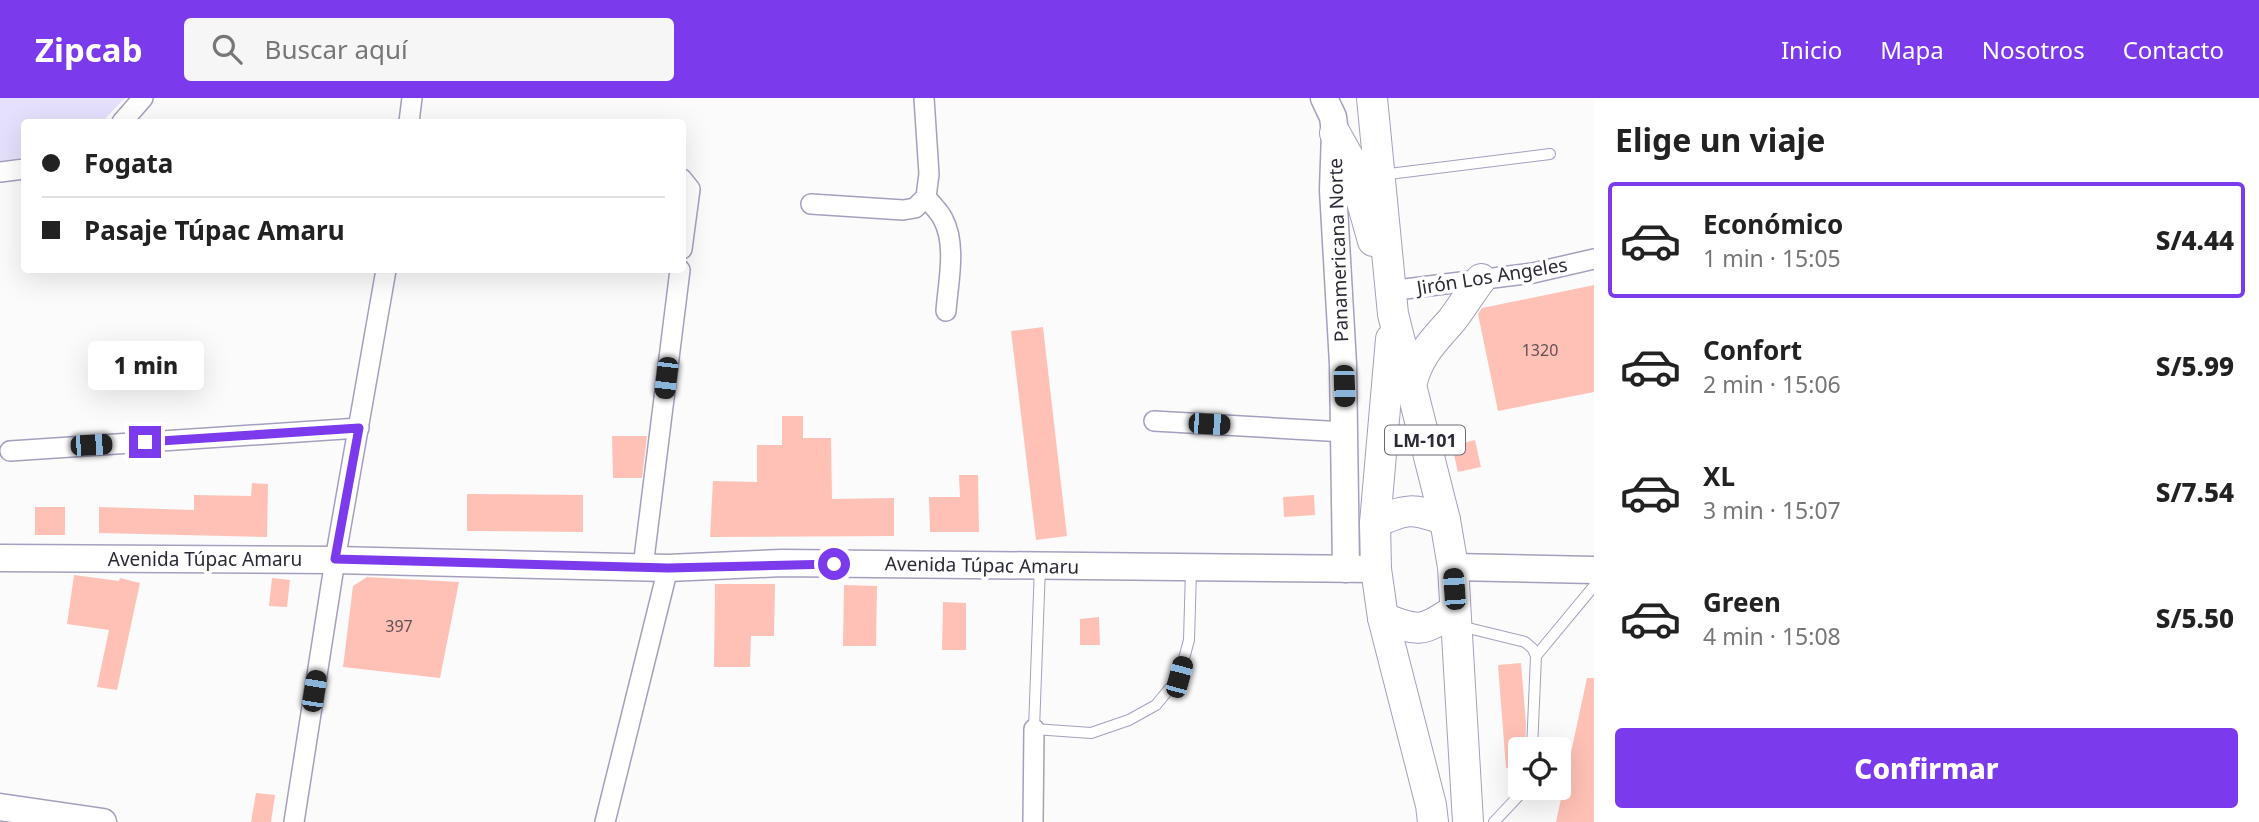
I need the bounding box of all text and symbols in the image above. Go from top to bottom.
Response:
search box [184,18,674,81]
text: Zipcab [35,27,142,72]
icon: search [208,30,246,68]
text: Buscar aquí [264,31,408,67]
text: Inicio [1781,33,1842,66]
text: Mapa [1880,33,1944,66]
text: Nosotros [1982,33,2085,66]
text: Contacto [2123,33,2224,66]
text: Elige un viaje [1615,118,1825,161]
text: Fogata [84,145,173,181]
street label: Panamericana Norte [1322,157,1354,343]
text: Económico [1703,206,1843,242]
icon: car [1619,209,1682,272]
text: Pasaje Túpac Amaru [84,212,345,248]
text: S/4.44 [2156,222,2234,258]
text: 1 min · 15:05 [1703,242,1841,274]
street label: Jirón Los Angeles [1413,251,1569,301]
text: Confort [1703,332,1802,368]
icon: car [1619,335,1682,398]
house number: 1320 [1522,339,1558,361]
callout: 1 min [87,341,203,390]
text: S/5.99 [2156,348,2234,384]
text: 1 min [114,349,178,381]
car [654,356,679,400]
car [1333,365,1356,407]
text: 2 min · 15:06 [1703,368,1841,400]
car [1188,412,1231,436]
route end [129,426,161,458]
road number: LM-101 [1385,426,1465,454]
car [70,433,113,457]
text: XL [1703,458,1735,494]
icon: car [1619,461,1682,524]
text: S/7.54 [2156,474,2234,510]
text: 3 min · 15:07 [1703,494,1841,526]
street label: Avenida Túpac Amaru [108,546,302,572]
route start [818,548,850,580]
street label: Avenida Túpac Amaru [885,550,1079,580]
car [1443,567,1466,611]
text: Green [1703,584,1781,620]
icon: car [1619,587,1682,650]
text: S/5.50 [2156,600,2234,636]
house number: 397 [385,615,413,637]
text: 4 min · 15:08 [1703,620,1841,652]
car [1164,654,1195,700]
car [301,669,328,713]
button: Confirmar [1615,728,2238,808]
map controls [1508,737,1571,800]
button: locate [1508,737,1571,800]

